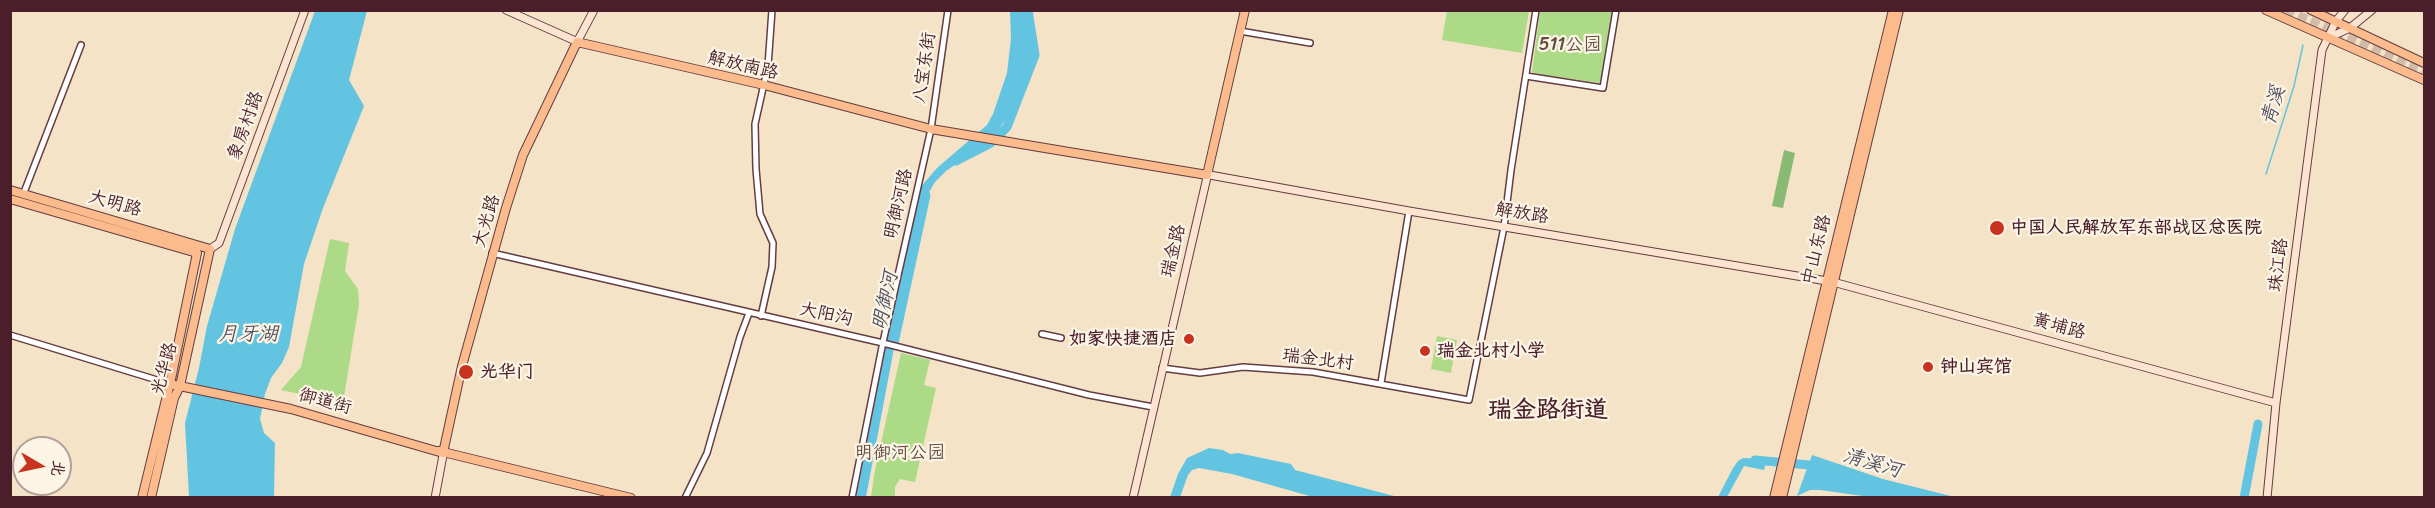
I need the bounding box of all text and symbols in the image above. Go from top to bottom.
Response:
street label: 八宝东街 [909,31,941,105]
park label: 511公园 [1539,34,1601,56]
street label: 解放南路 [705,47,781,85]
water label: 青溪 [2257,83,2291,129]
street label: 象房村路 [224,88,268,164]
street label: 明御河路 [880,166,918,242]
street label: 大明路 [86,186,144,222]
street label: 大光路 [469,192,505,250]
street label: 解放路 [1494,199,1550,229]
street label: 中山东路 [1798,212,1836,288]
place label: 中国人民解放军东部战区总医院 [2010,217,2262,239]
marker: 中国人民解放军东部战区总医院 [1988,219,2006,237]
street label: 瑞金路 [1157,222,1191,280]
street label: 珠江路 [2265,237,2293,293]
water label: 明御河 [868,269,904,333]
street label: 大阳沟 [797,299,855,331]
street label: 黄埔路 [2030,310,2088,344]
water label: 月牙湖 [218,323,278,347]
place label: 如家快捷酒店 [1069,328,1177,350]
marker: 如家快捷酒店 [1182,332,1196,346]
street label: 光华路 [148,340,182,398]
place label: 瑞金北村小学 [1437,340,1545,362]
marker: 瑞金北村小学 [1418,344,1432,358]
street label: 瑞金北村 [1281,345,1355,375]
place label: 钟山宾馆 [1940,356,2012,378]
marker: 钟山宾馆 [1921,360,1935,374]
place label: 光华门 [480,361,534,383]
marker: 光华门 [457,363,475,381]
street label: 御道街 [296,385,354,419]
district label: 瑞金路街道 [1488,397,1608,425]
north arrow [12,436,72,496]
park label: 明御河公园 [855,442,945,464]
water label: 清溪河 [1840,444,1904,484]
text: 北 [43,458,74,479]

